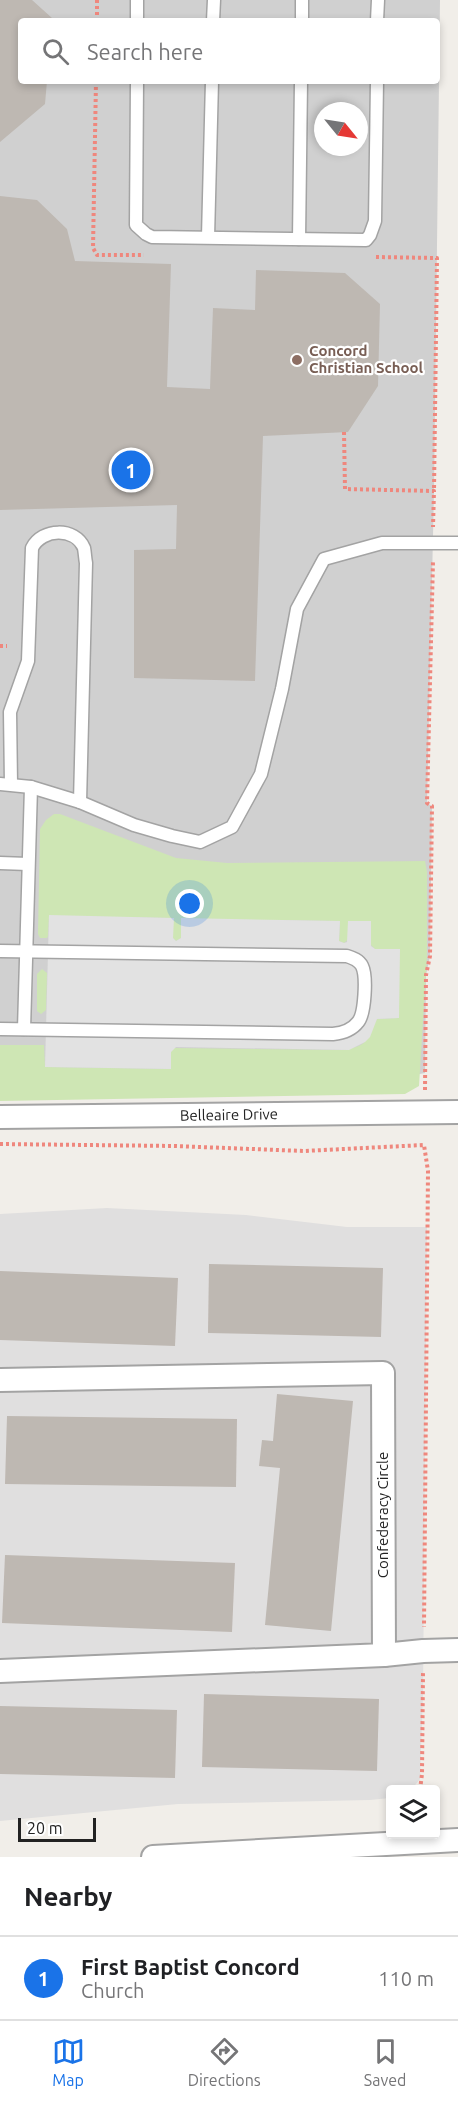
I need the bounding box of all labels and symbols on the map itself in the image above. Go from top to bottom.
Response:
north arrow [314,102,368,156]
place label: Concord Christian School [309,342,424,376]
marker: Concord Christian School [290,353,304,367]
pin: 1 [112,448,150,492]
your location [175,889,204,918]
street label: Belleaire Drive [180,1105,278,1124]
street label: Confederacy Circle [374,1452,391,1578]
scale bar [18,1815,96,1842]

